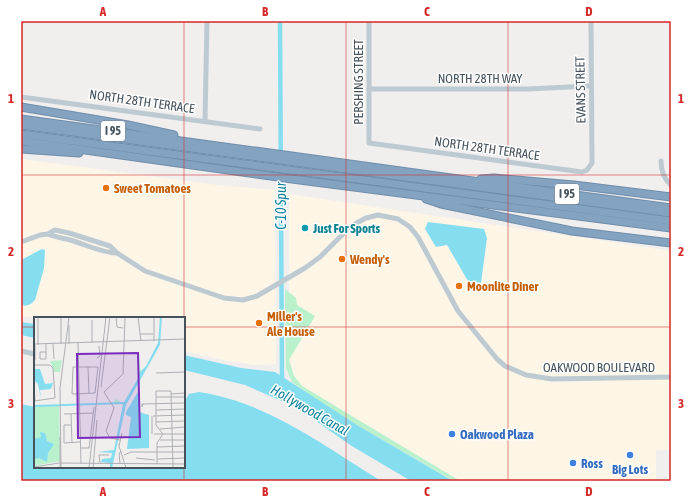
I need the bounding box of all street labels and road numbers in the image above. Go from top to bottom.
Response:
street label: PERSHING STREET [351,39,366,125]
street label: EVANS STREET [572,56,589,124]
street label: NORTH 28TH WAY [438,71,523,86]
street label: NORTH 28TH TERRACE [88,87,196,116]
road number: I 95 [101,121,125,141]
street label: NORTH 28TH TERRACE [433,134,541,163]
road number: I 95 [555,184,579,204]
street label: OAKWOOD BOULEVARD [543,360,655,375]

